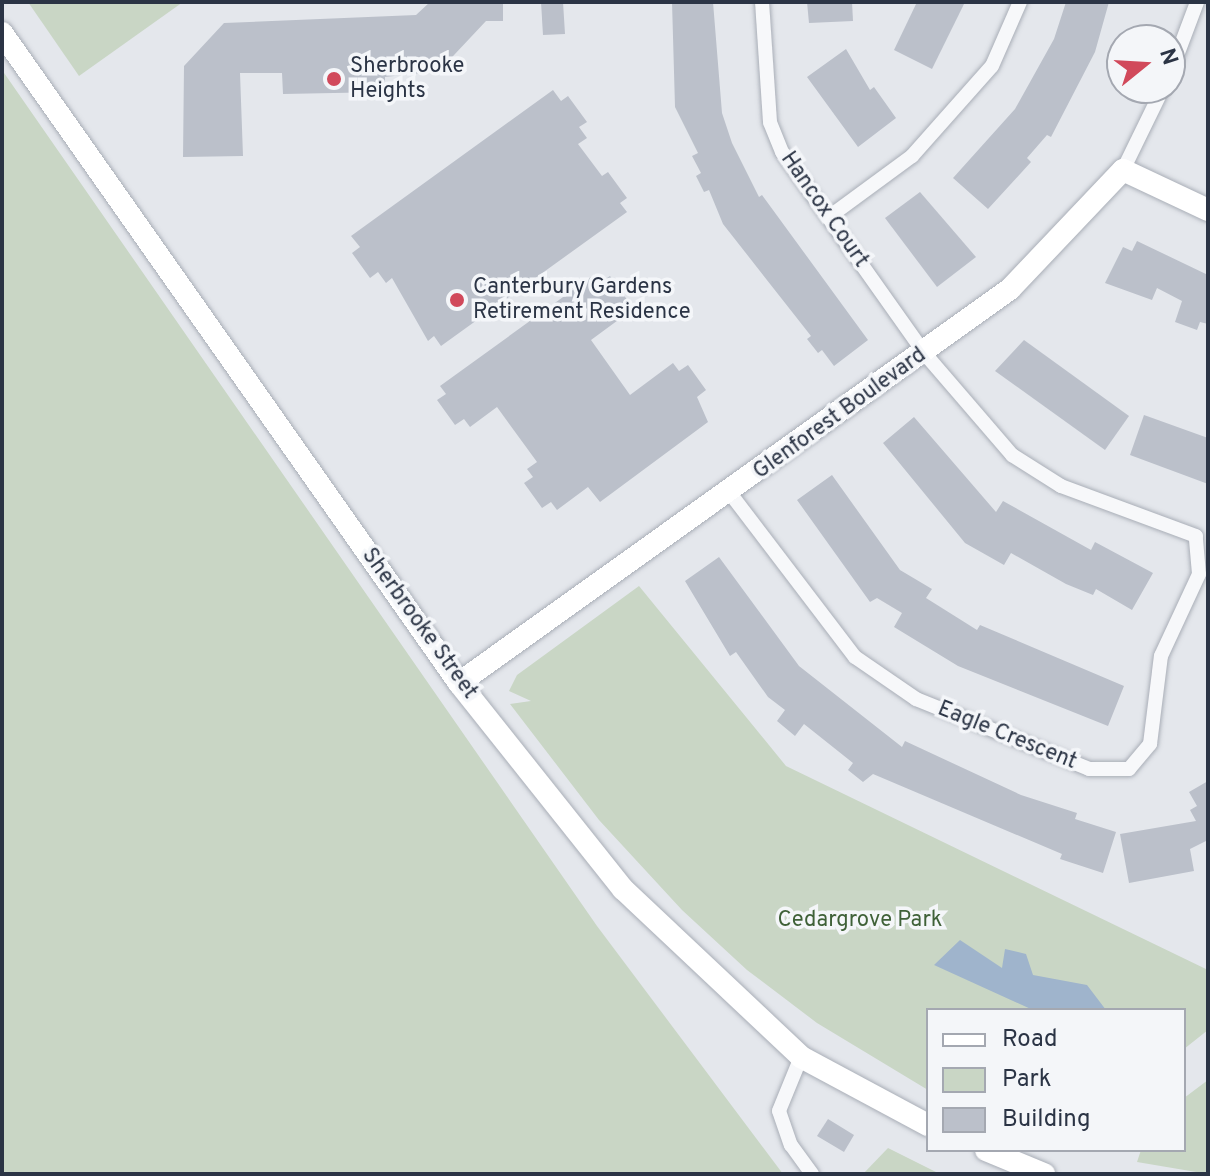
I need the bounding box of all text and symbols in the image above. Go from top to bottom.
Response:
north arrow [1106,24,1186,104]
text: N [1152,45,1183,69]
place label: Sherbrooke Heights [350,53,464,104]
marker: Sherbrooke Heights [325,70,343,88]
street label: Hancox Court [774,147,874,273]
place label: Canterbury Gardens Retirement Residence [473,274,691,326]
marker: Canterbury Gardens Retirement Residence [448,291,466,309]
street label: Glenforest Boulevard [749,342,931,486]
street label: Sherbrooke Street [355,543,483,705]
street label: Eagle Crescent [934,696,1080,776]
park label: Cedargrove Park [777,908,943,934]
legend [926,1008,1186,1152]
text: Road [1002,1025,1058,1055]
text: Park [1002,1065,1052,1095]
text: Building [1002,1105,1091,1135]

